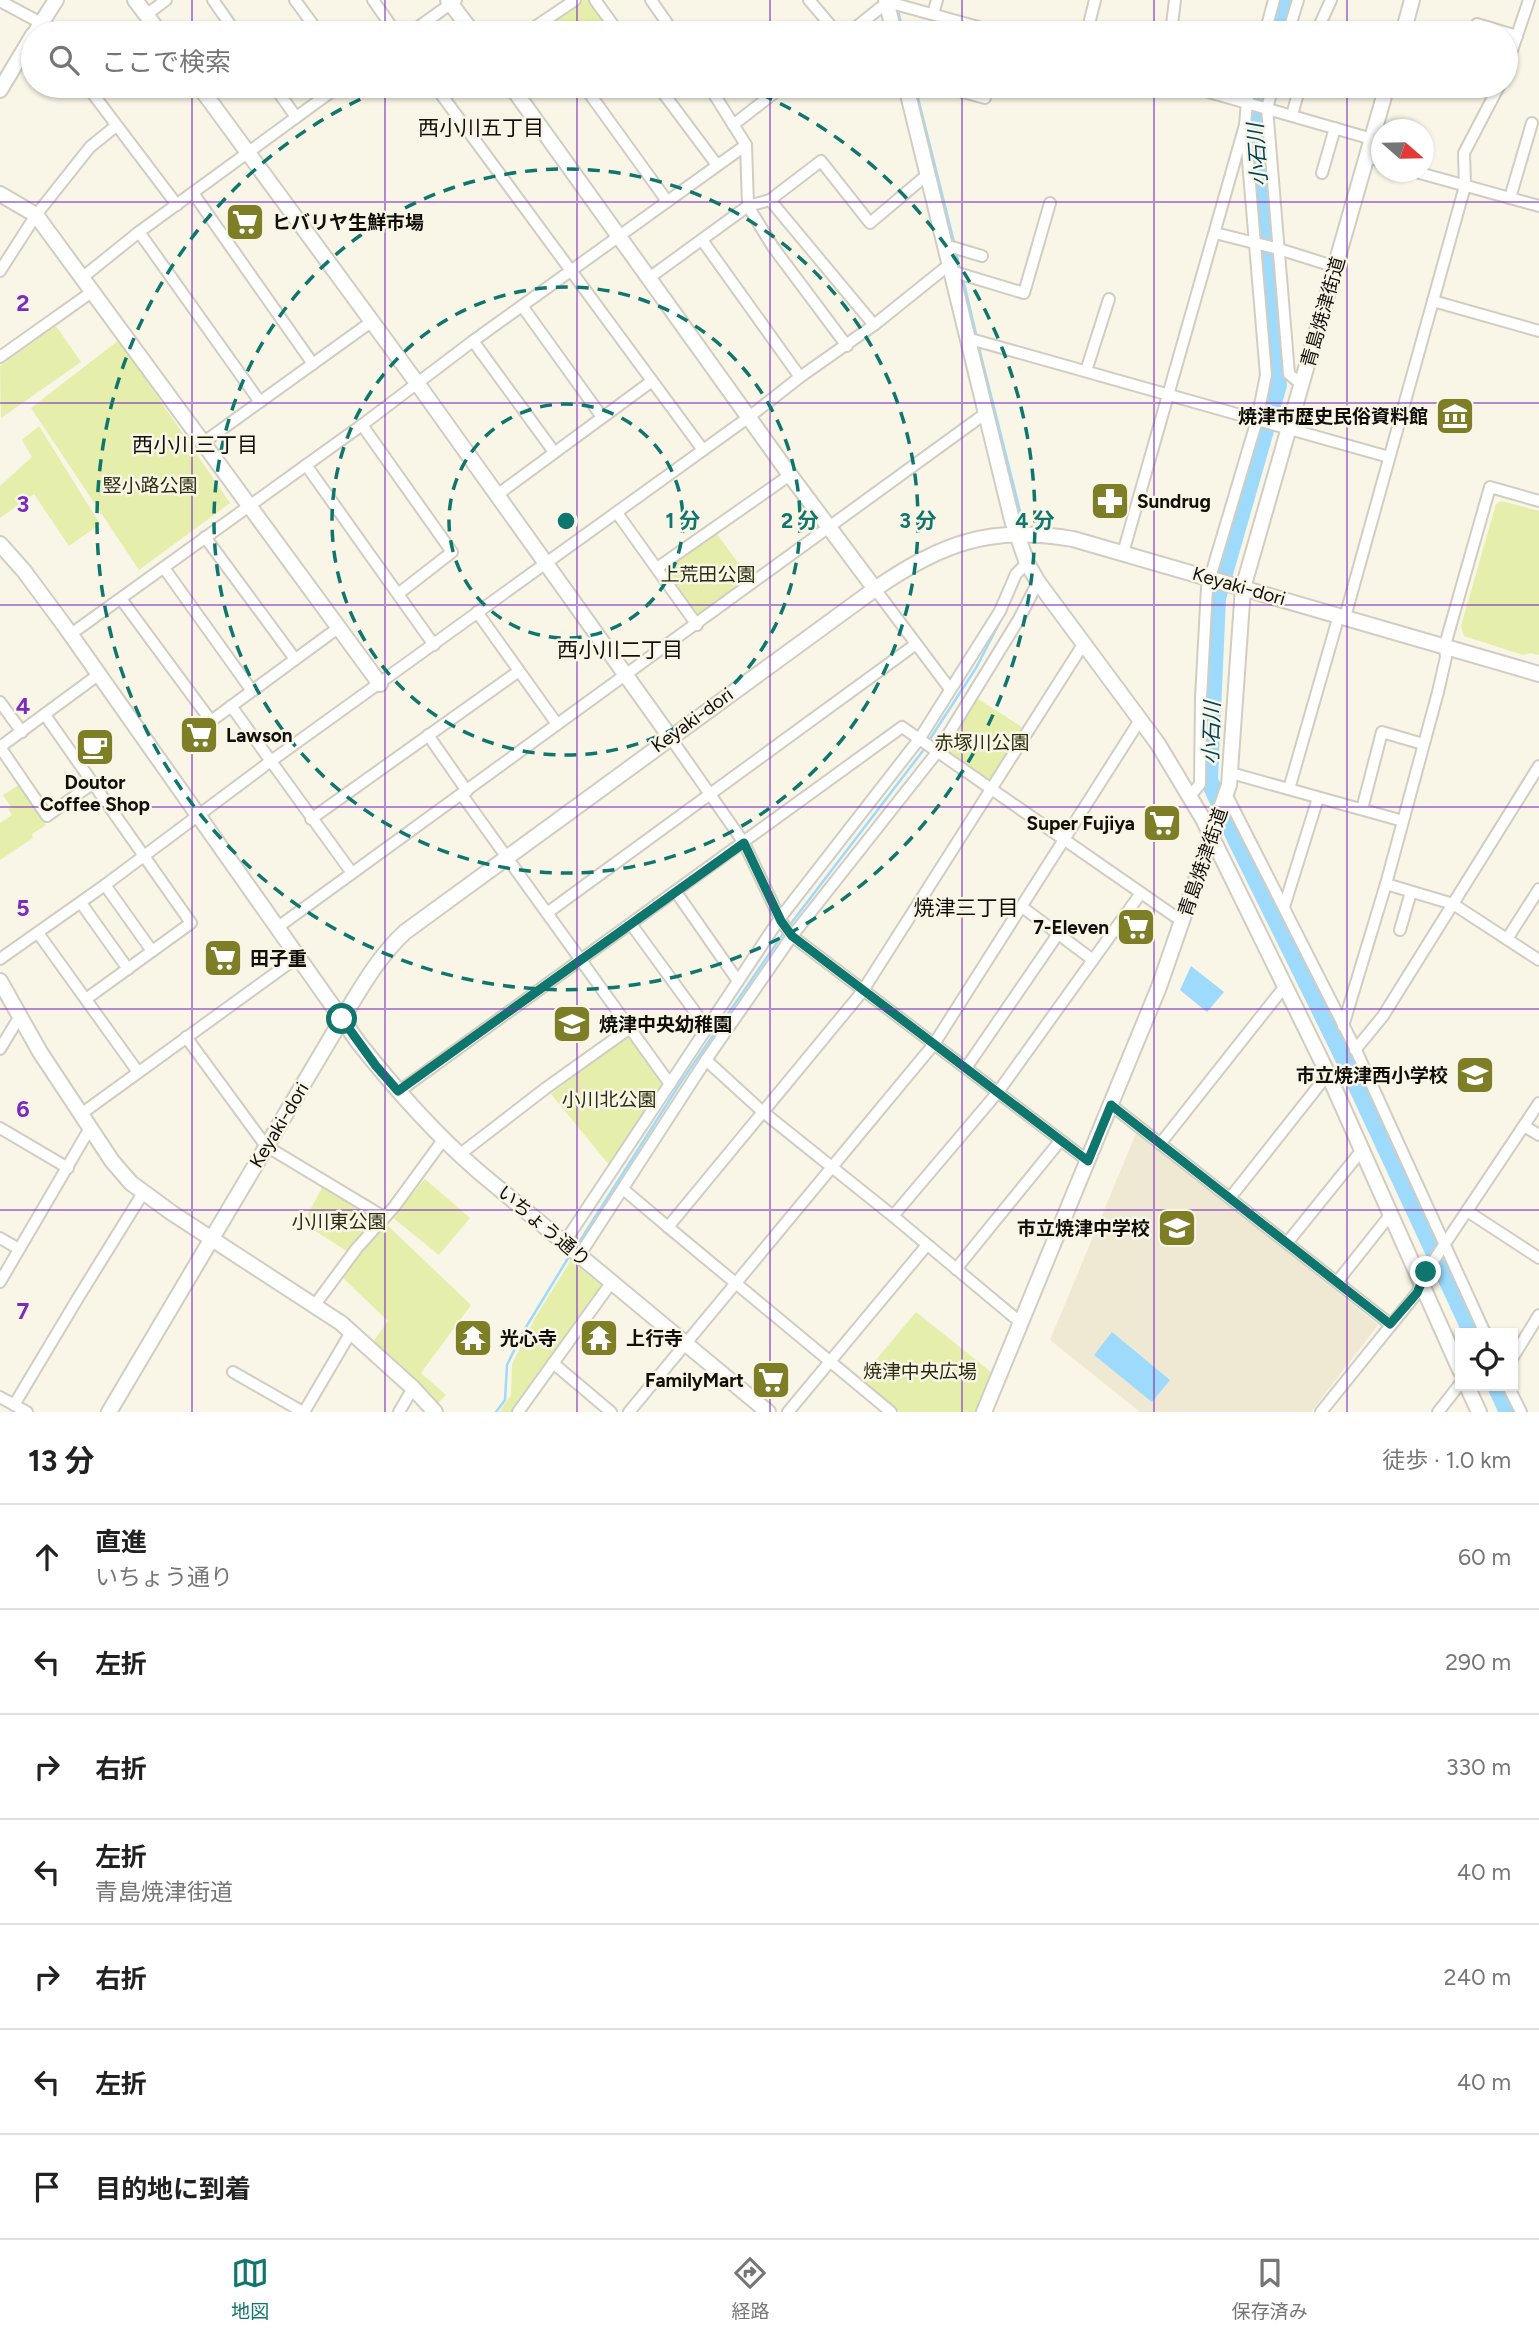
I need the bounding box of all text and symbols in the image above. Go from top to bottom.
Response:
search box [21,21,1518,98]
icon: search [45,41,83,79]
text: ここで検索 [101,46,231,78]
district label: 西小川五丁目 [418,115,544,140]
north arrow [1371,119,1434,182]
water label: 小石川 [1242,121,1272,187]
supermarket icon: ヒバリヤ生鮮市場 [224,201,266,243]
place label: ヒバリヤ生鮮市場 [272,211,424,234]
street label: 青島焼津街道 [1296,254,1350,370]
text: 2 [16,289,30,317]
museum icon: 焼津市歴史民俗資料館 [1434,395,1476,437]
place label: 焼津市歴史民俗資料館 [1238,405,1428,428]
district label: 西小川三丁目 [132,432,258,457]
park label: 竪小路公園 [102,474,198,497]
pharmacy icon: Sundrug [1089,480,1131,522]
text: 3 [17,490,29,518]
place label: Sundrug [1137,490,1211,513]
text: 1 分 [666,508,700,533]
text: 2 分 [781,508,819,533]
text: 3 分 [899,508,937,533]
text: 4 分 [1015,508,1055,533]
centre of rings [554,509,578,533]
street label: Keyaki-dori [1190,562,1288,610]
park label: 上荒田公園 [660,563,756,586]
district label: 西小川二丁目 [557,637,683,662]
street label: Keyaki-dori [647,683,737,757]
text: 4 [16,692,30,720]
water label: 小石川 [1197,699,1225,765]
supermarket icon: Lawson [178,714,220,756]
place label: Lawson [226,724,293,747]
cafe icon: Doutor Coffee Shop [74,726,116,768]
park label: 赤塚川公園 [934,731,1030,754]
place label: Doutor Coffee Shop [40,771,150,816]
supermarket icon: Super Fujiya [1141,802,1183,844]
street label: 青島焼津街道 [1174,804,1232,920]
place label: Super Fujiya [1027,812,1135,835]
text: 5 [16,894,30,922]
district label: 焼津三丁目 [914,895,1019,920]
supermarket icon: 7-Eleven [1115,906,1157,948]
place label: 7-Eleven [1033,916,1109,939]
supermarket icon: 田子重 [202,937,244,979]
place label: 田子重 [250,947,307,970]
route start [326,1003,357,1034]
school or university icon: 焼津中央幼稚園 [551,1003,593,1045]
place label: 焼津中央幼稚園 [599,1013,732,1036]
school or university icon: 市立焼津西小学校 [1454,1054,1496,1096]
place label: 市立焼津西小学校 [1296,1064,1448,1087]
street label: Keyaki-dori [245,1078,313,1172]
park label: 小川北公園 [561,1088,657,1111]
text: 6 [16,1095,30,1123]
street label: いちょう通り [493,1181,595,1271]
school or university icon: 市立焼津中学校 [1156,1207,1198,1249]
park label: 小川東公園 [291,1210,387,1233]
place label: 市立焼津中学校 [1017,1217,1150,1240]
route end [1410,1256,1441,1287]
text: 7 [17,1297,30,1325]
temple icon: 光心寺 [452,1317,494,1359]
temple icon: 上行寺 [578,1317,620,1359]
place label: 光心寺 [500,1327,557,1350]
place label: 上行寺 [626,1327,683,1350]
map controls [1455,1328,1518,1391]
button: locate [1455,1328,1518,1391]
supermarket icon: FamilyMart [750,1359,792,1401]
park label: 焼津中央広場 [863,1360,977,1383]
place label: FamilyMart [645,1369,744,1392]
text: 13 分 [28,1442,94,1479]
text: 徒歩 · 1.0 km [1382,1446,1511,1474]
text: 直進 [95,1526,147,1558]
icon: ahead [28,1538,66,1576]
text: 60 m [1458,1543,1511,1571]
text: いちょう通り [95,1563,233,1591]
icon: left [28,1643,66,1681]
text: 左折 [95,1648,147,1680]
text: 290 m [1445,1648,1511,1676]
icon: right [28,1748,66,1786]
text: 右折 [95,1753,147,1785]
text: 330 m [1446,1753,1511,1781]
text: 左折 [95,1841,147,1873]
icon: left [28,1853,66,1891]
text: 40 m [1457,1858,1511,1886]
text: 青島焼津街道 [95,1878,233,1906]
icon: right [28,1958,66,1996]
text: 右折 [95,1963,147,1995]
text: 240 m [1444,1963,1511,1991]
icon: left [28,2063,66,2101]
text: 左折 [95,2068,147,2100]
text: 40 m [1457,2068,1511,2096]
icon: arrive [28,2168,66,2206]
text: 目的地に到着 [95,2173,251,2205]
tab: 地図 [231,2254,269,2323]
tab: 経路 [731,2254,770,2323]
tab: 保存済み [1232,2254,1308,2323]

